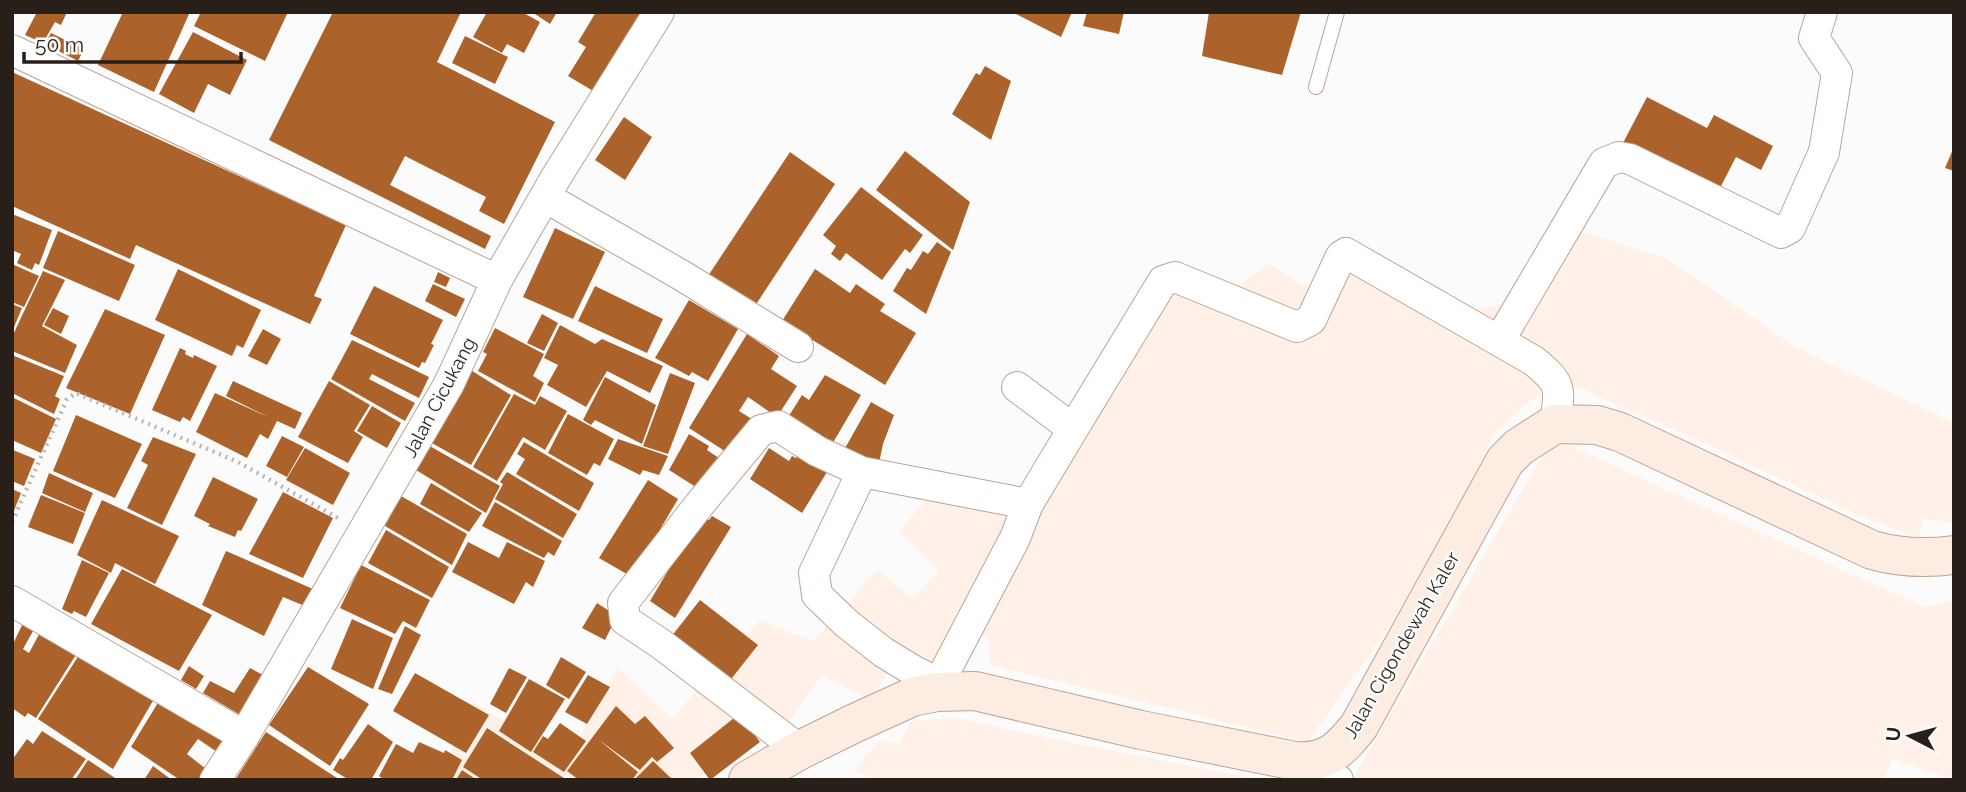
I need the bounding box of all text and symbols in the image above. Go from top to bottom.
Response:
scale bar [24,21,242,65]
text: 50 m [35,32,84,57]
street label: Jalan Cicukang [398,333,480,461]
street label: Jalan Cigondewah Kaler [1339,547,1464,742]
north arrow [1875,701,1945,771]
text: U [1881,726,1905,742]

